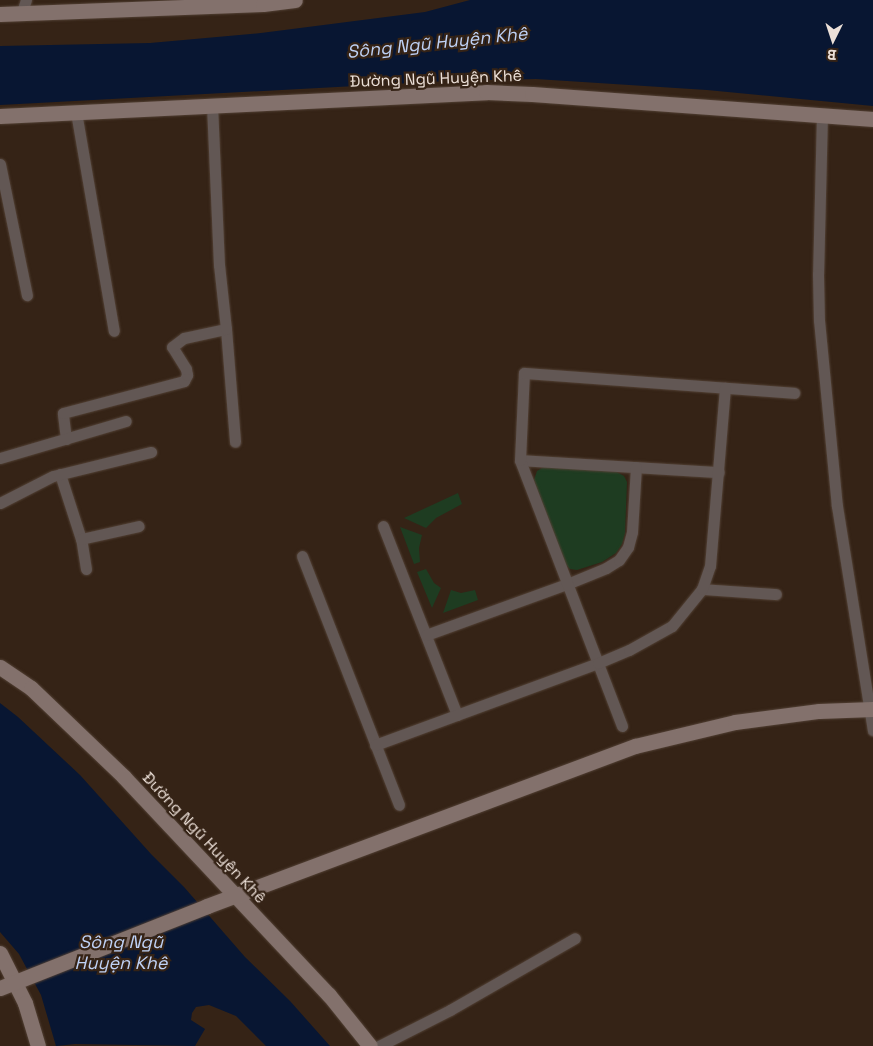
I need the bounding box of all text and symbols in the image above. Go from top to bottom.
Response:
north arrow [808,15,858,65]
water label: Sông Ngũ Huyện Khê [346,23,528,63]
text: B [827,46,837,64]
street label: Đường Ngũ Huyện Khê [350,66,522,92]
street label: Đường Ngũ Huyện Khê [138,768,270,908]
water label: Sông Ngũ Huyện Khê [75,932,167,974]

